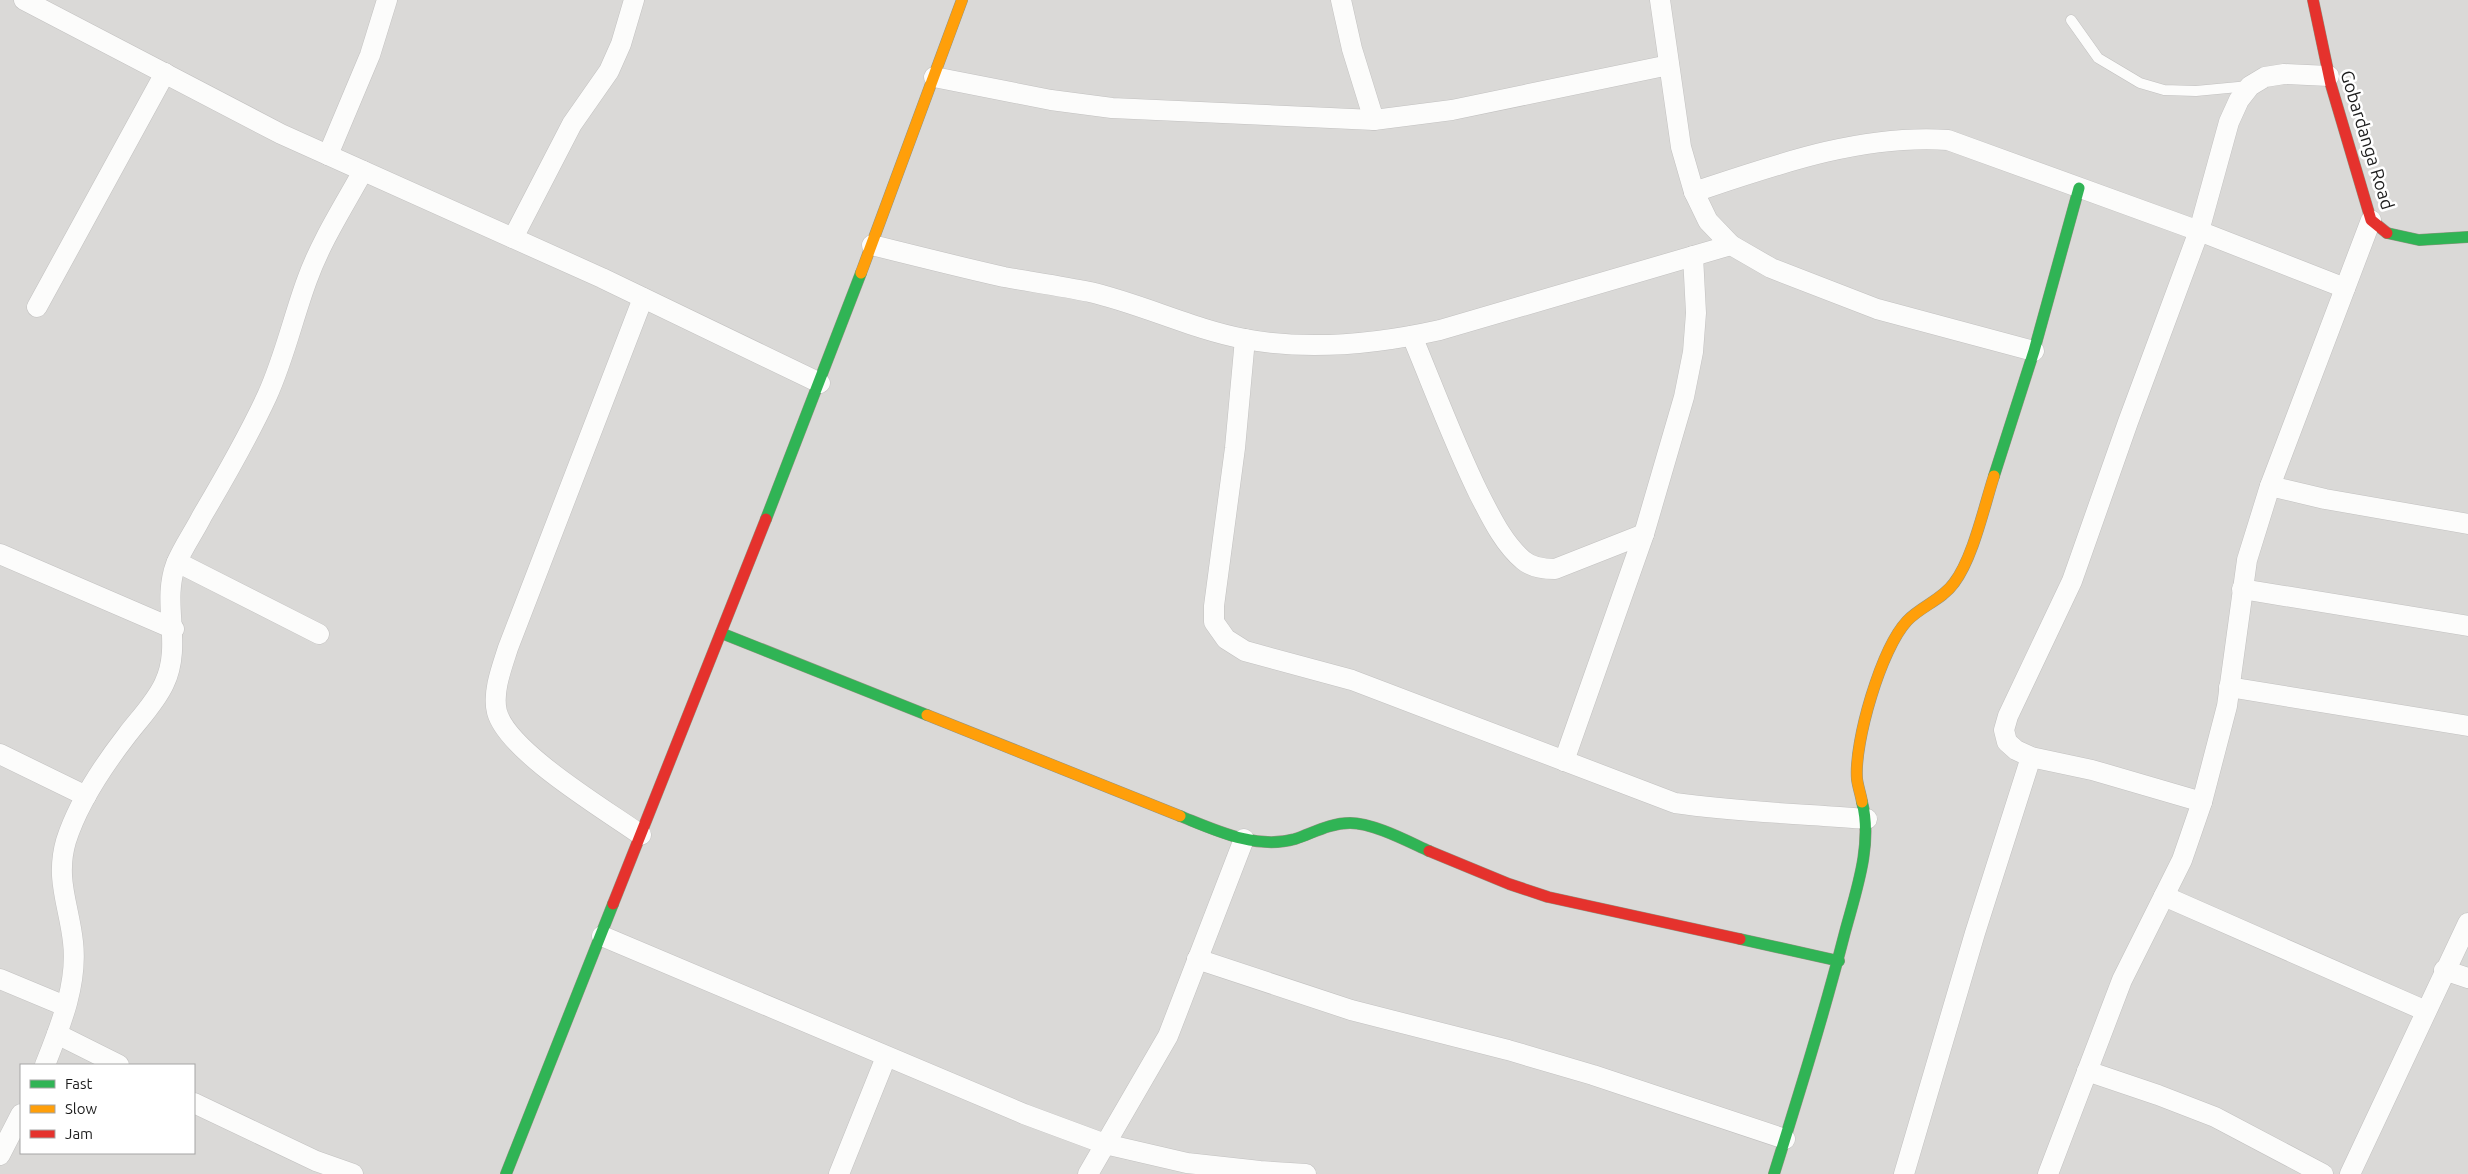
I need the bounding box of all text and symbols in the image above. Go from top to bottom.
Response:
street label: Gobardanga Road [2337,68,2399,212]
legend [20,1064,195,1154]
text: Fast [65,1075,93,1092]
text: Slow [65,1100,98,1117]
text: Jam [65,1125,93,1142]

